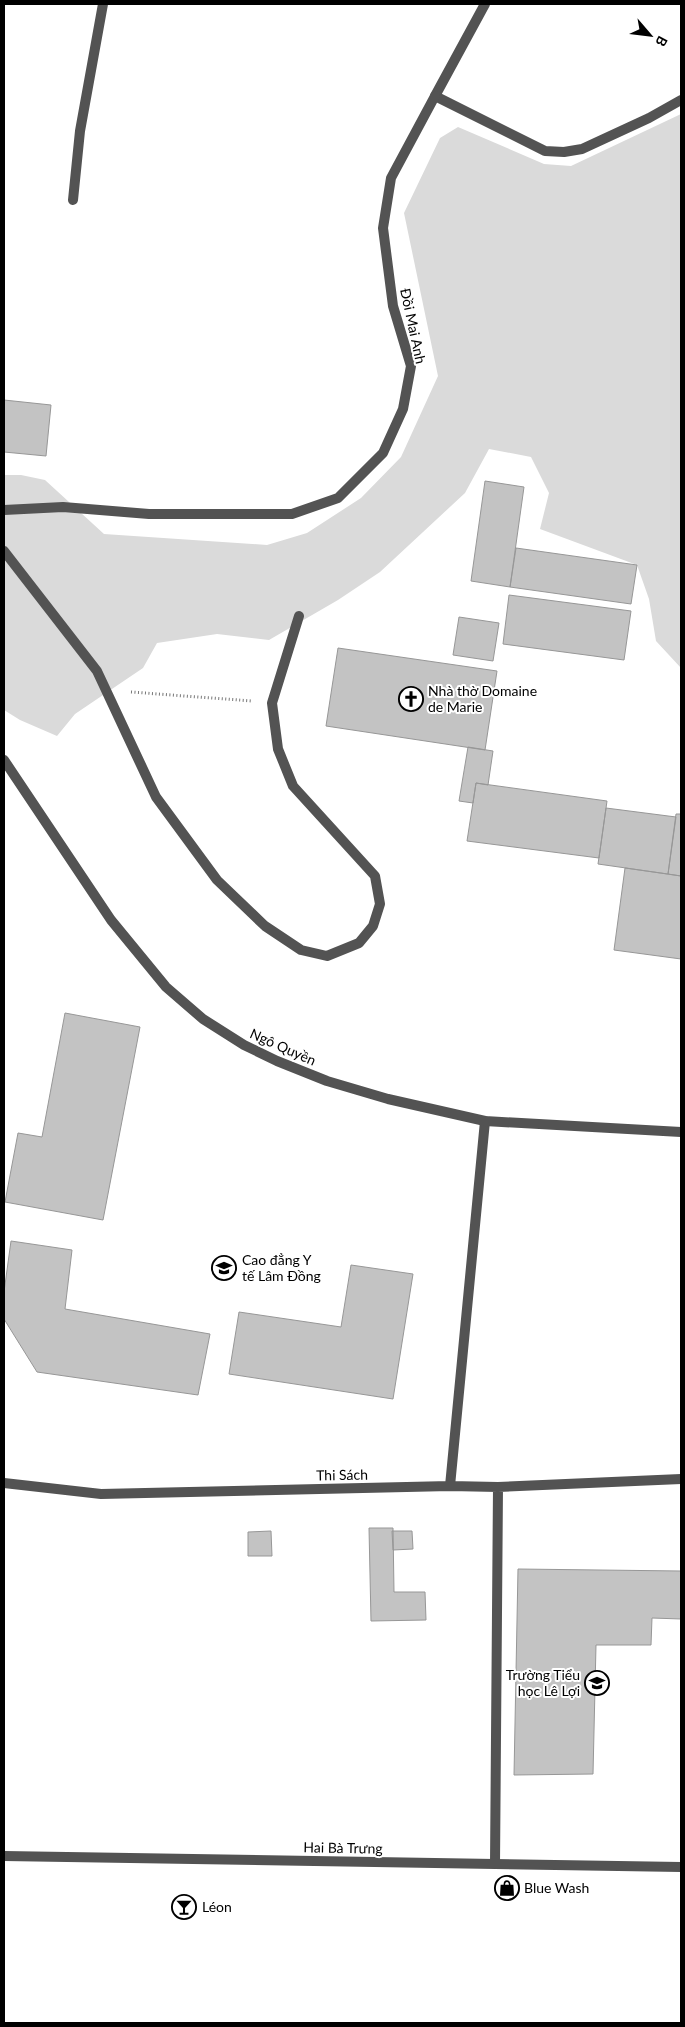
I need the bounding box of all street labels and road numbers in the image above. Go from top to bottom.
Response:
street label: Đồi Mai Anh [397,287,430,365]
street label: Ngô Quyền [248,1024,319,1069]
street label: Thi Sách [316,1466,368,1483]
street label: Hai Bà Trưng [303,1838,383,1857]

